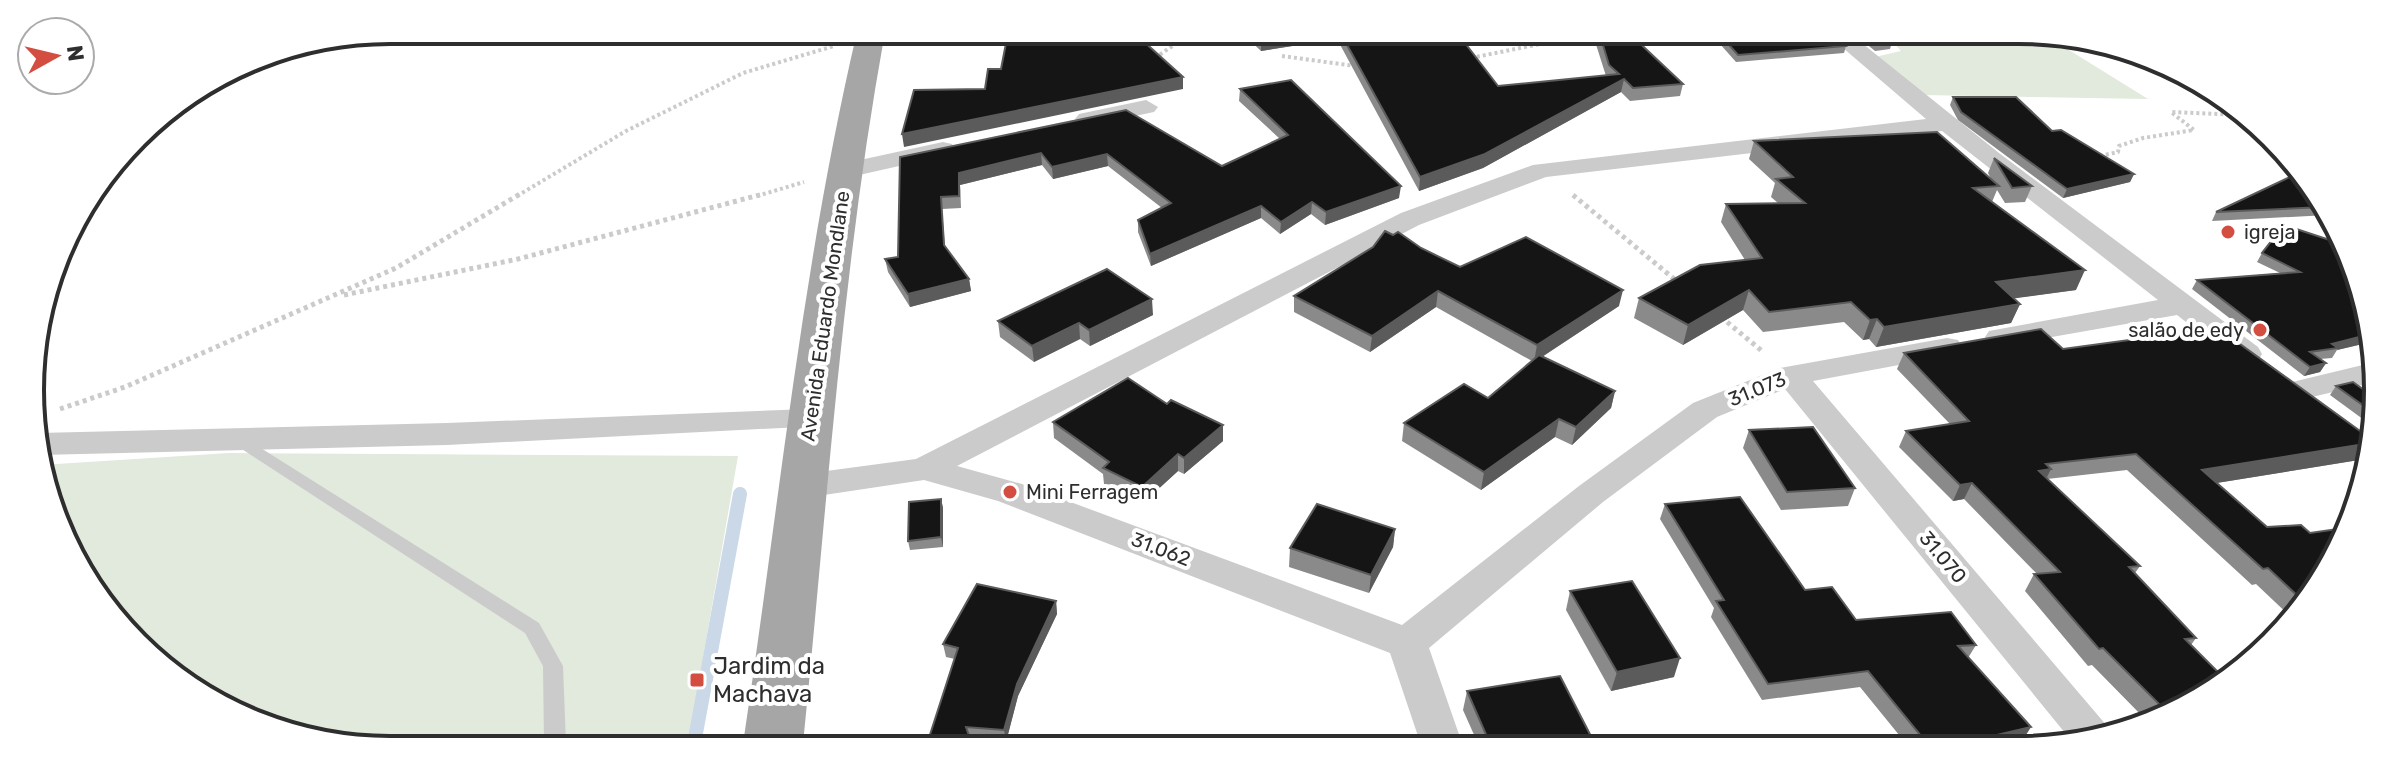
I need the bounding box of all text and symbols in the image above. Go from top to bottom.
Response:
north arrow [16,16,96,96]
text: N [61,44,90,63]
street label: Avenida Eduardo Mondlane [796,189,854,443]
place label: igreja [2244,220,2296,244]
marker: igreja [2219,223,2237,241]
place label: salão de edy [2128,318,2244,342]
marker: salão de edy [2251,321,2269,339]
street label: 31.073 [1725,367,1789,411]
place label: Mini Ferragem [1026,480,1158,504]
marker: Mini Ferragem [1001,483,1019,501]
street label: 31.070 [1914,526,1972,588]
street label: 31.062 [1128,527,1194,571]
place label: Jardim da Machava [713,652,825,708]
marker: Jardim da Machava [688,671,706,689]

